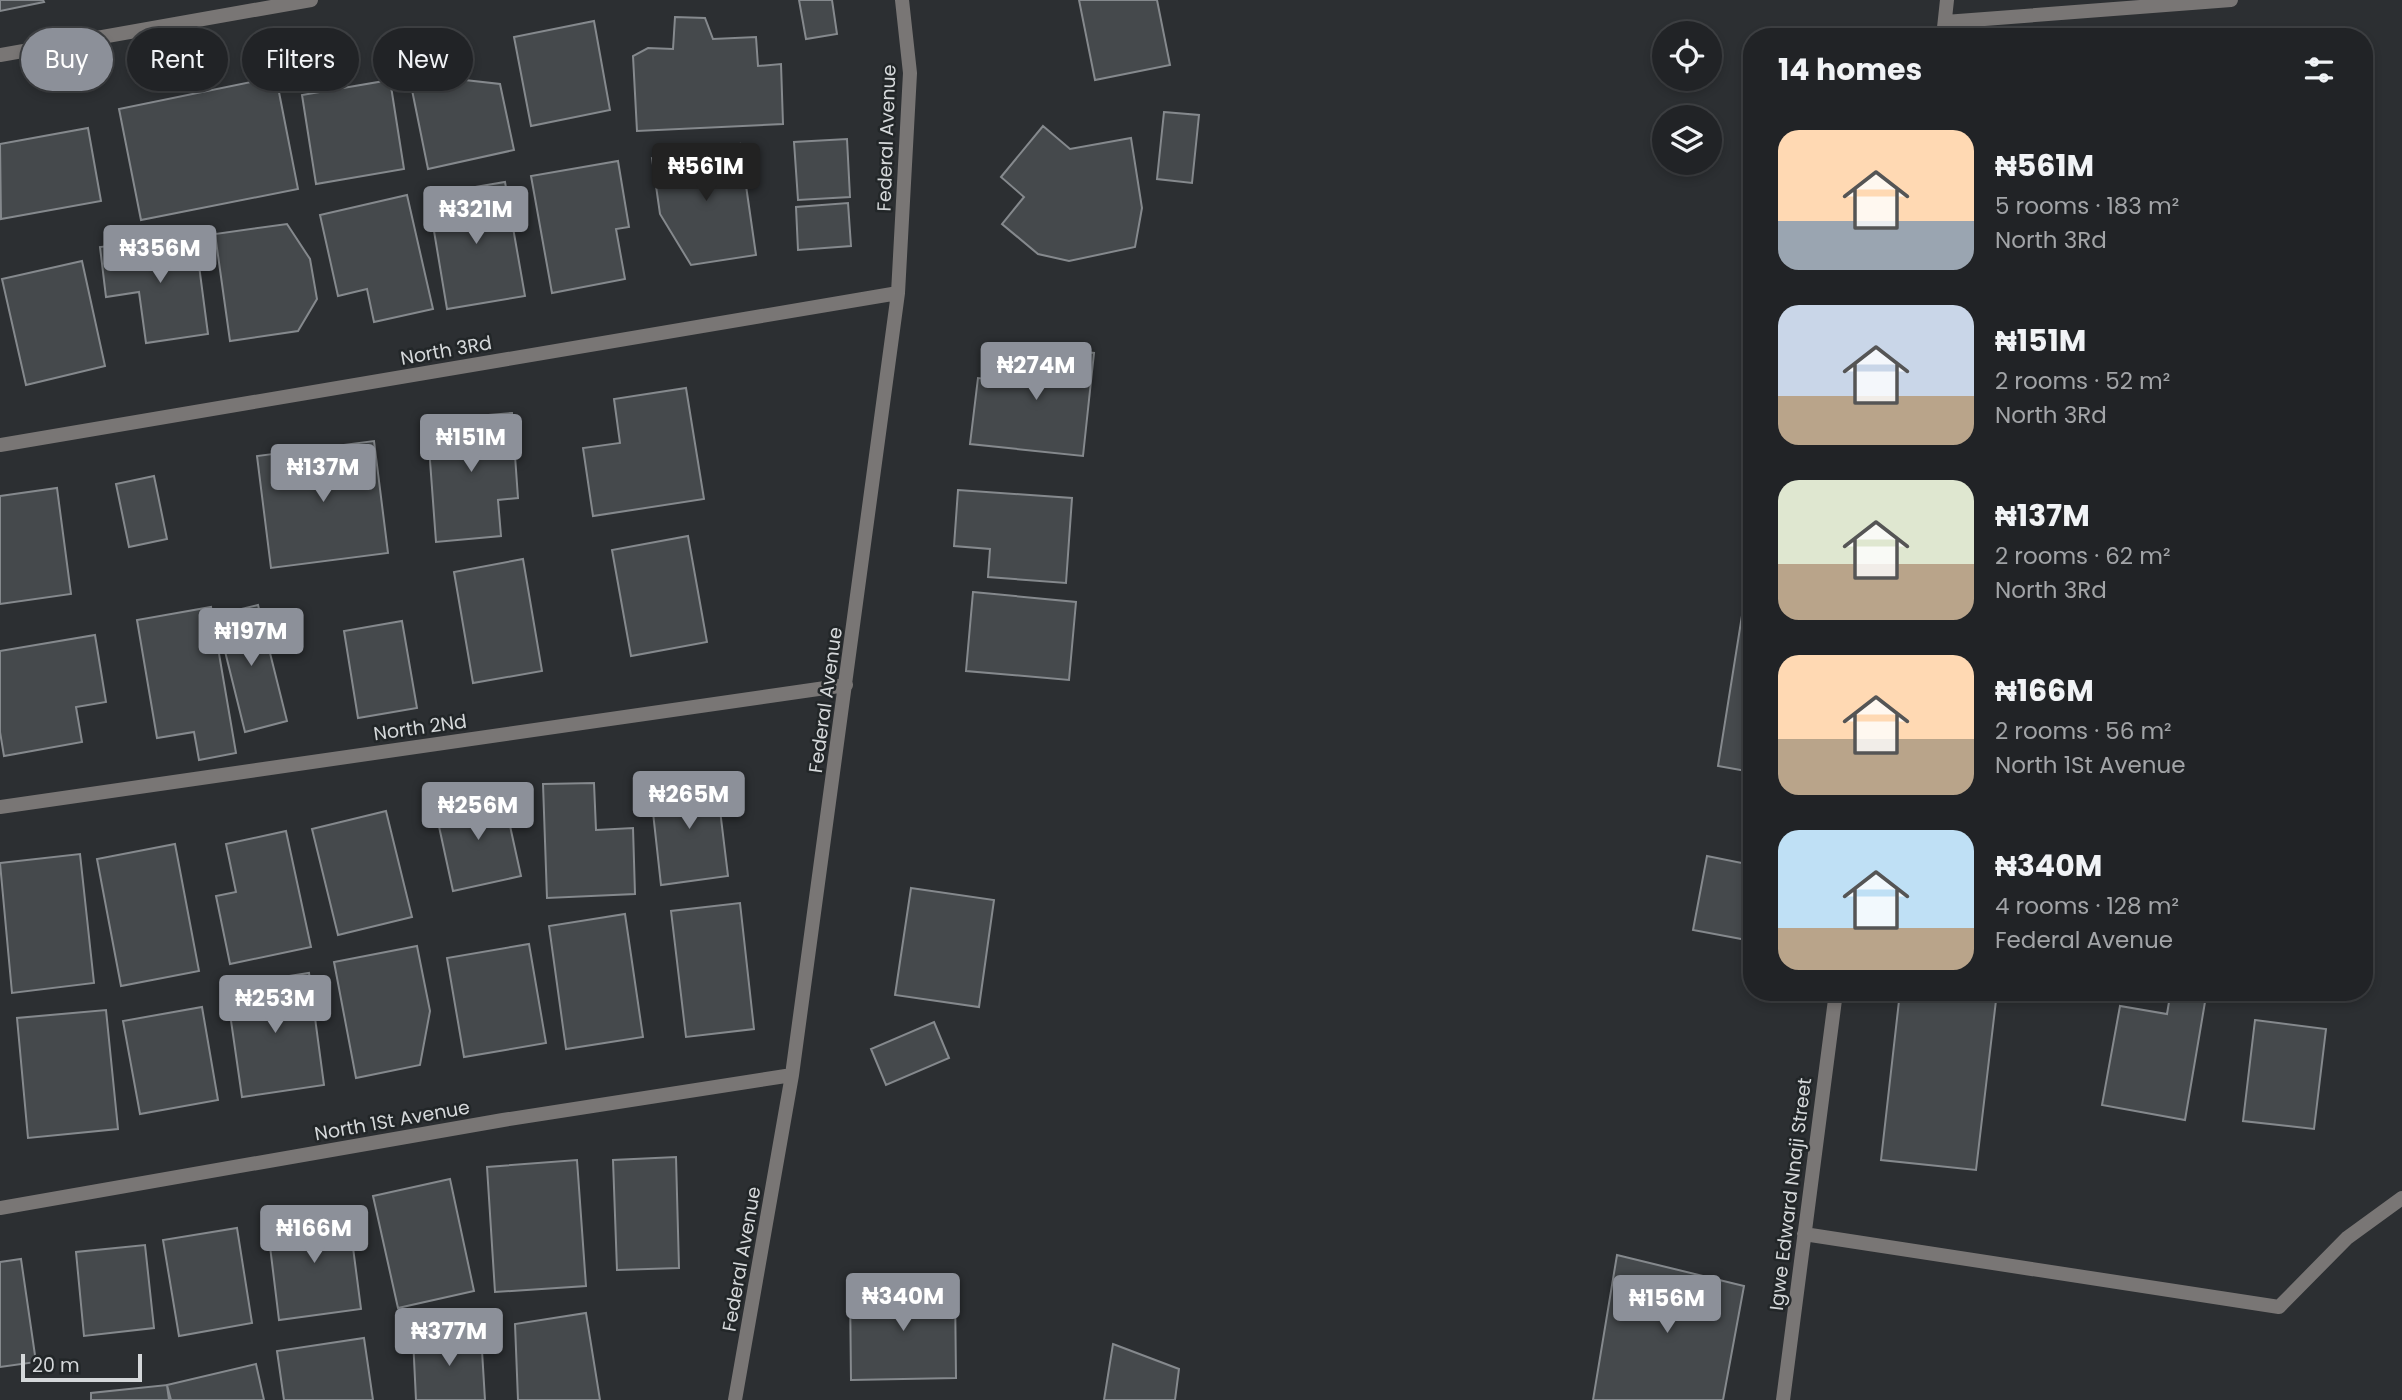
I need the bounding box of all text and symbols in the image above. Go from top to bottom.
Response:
map controls [1652,21,1722,175]
button: locate [1652,21,1722,91]
chip: Buy [21,28,113,91]
chip: Rent [127,28,228,91]
chip: Filters [242,28,359,91]
chip: New [373,28,473,91]
text: 14 homes [1778,48,1922,91]
icon: filters [2300,51,2338,89]
street label: Federal Avenue [870,64,903,212]
button: layers [1652,105,1722,175]
pin: ₦561M [657,144,755,203]
text: ₦561M [1995,144,2094,187]
text: ₦561M [668,150,744,182]
icon: home [1834,158,1918,242]
pin: ₦321M [427,187,525,246]
text: 5 rooms · 183 m² [1995,190,2179,222]
text: ₦321M [439,193,513,225]
text: North 3Rd [1995,224,2107,256]
pin: ₦356M [111,226,209,285]
text: ₦356M [119,232,201,264]
text: ₦151M [1995,319,2086,362]
street label: North 3Rd [398,329,494,372]
icon: home [1834,333,1918,417]
pin: ₦274M [987,342,1085,402]
text: ₦274M [997,349,1075,381]
text: 2 rooms · 52 m² [1995,365,2170,397]
text: North 3Rd [1995,399,2107,431]
pin: ₦151M [422,414,520,474]
text: ₦151M [436,421,506,453]
pin: ₦137M [274,444,372,504]
text: ₦137M [287,451,359,483]
text: ₦137M [1995,494,2090,537]
icon: home [1834,508,1918,592]
text: 2 rooms · 62 m² [1995,540,2171,572]
text: North 3Rd [1995,574,2107,606]
pin: ₦197M [202,608,300,668]
text: ₦197M [215,615,287,647]
street label: Federal Avenue [802,625,849,775]
text: ₦166M [1995,669,2094,712]
icon: home [1834,683,1918,767]
street label: North 2Nd [372,708,468,747]
text: 2 rooms · 56 m² [1995,715,2172,747]
text: North 1St Avenue [1995,749,2185,781]
pin: ₦265M [640,772,738,831]
text: ₦265M [649,778,729,810]
pin: ₦256M [429,782,527,842]
text: ₦256M [438,789,518,821]
text: ₦340M [1995,844,2102,887]
icon: home [1834,858,1918,942]
text: 4 rooms · 128 m² [1995,890,2179,922]
text: Federal Avenue [1995,924,2173,956]
pin: ₦253M [226,976,324,1035]
text: ₦253M [235,982,315,1014]
street label: Igwe Edward Nnaji Street [1763,1076,1818,1312]
street label: North 1St Avenue [312,1094,472,1147]
street label: Federal Avenue [715,1184,768,1334]
pin: ₦166M [265,1206,363,1265]
text: ₦166M [276,1212,352,1244]
pin: ₦340M [854,1274,952,1333]
pin: ₦156M [1618,1276,1716,1335]
text: ₦340M [862,1280,944,1312]
text: ₦156M [1629,1282,1705,1314]
pin: ₦377M [400,1308,498,1368]
text: ₦377M [411,1315,487,1347]
scale bar [21,1351,142,1383]
text: 20 m [32,1352,80,1379]

